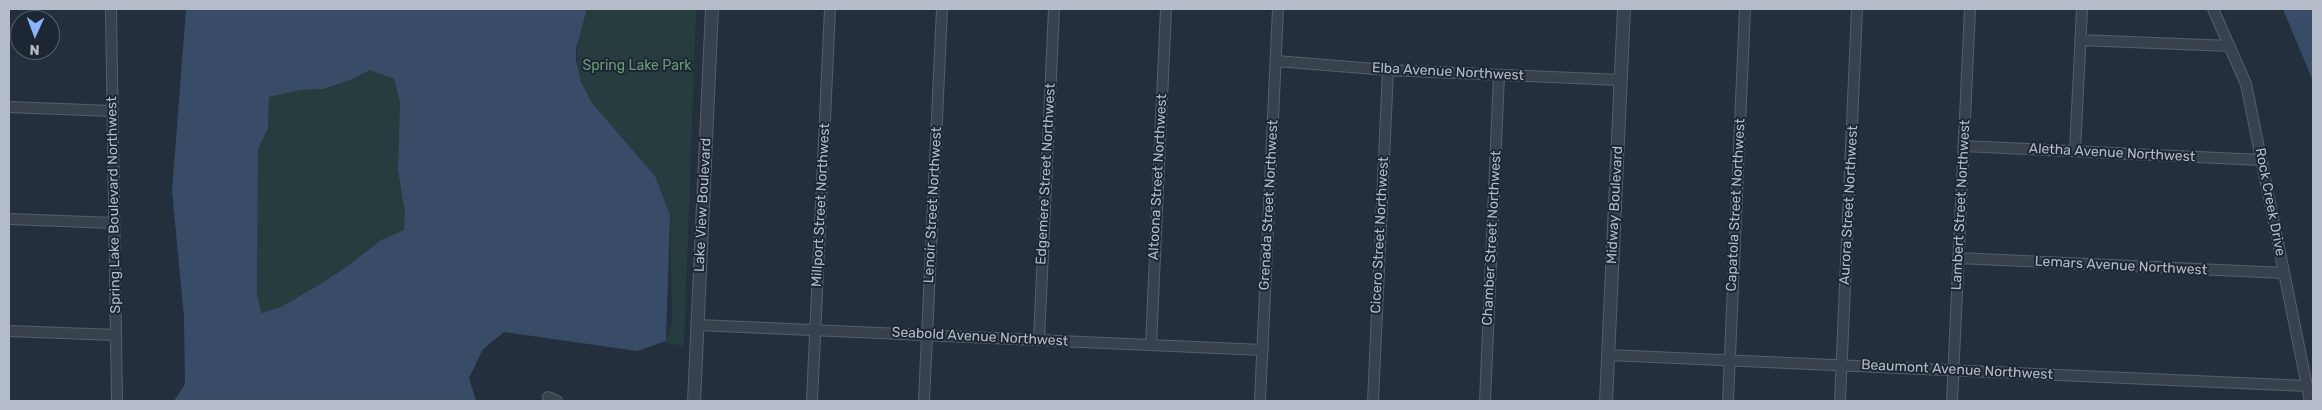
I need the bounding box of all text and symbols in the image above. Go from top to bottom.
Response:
north arrow [10,10,60,60]
text: N [29,41,40,58]
park label: Spring Lake Park [583,58,691,74]
street label: Elba Avenue Northwest [1372,60,1524,84]
street label: Edgemere Street Northwest [1033,83,1059,265]
street label: Altoona Street Northwest [1145,94,1171,260]
street label: Spring Lake Boulevard Northwest [104,96,124,314]
street label: Capatola Street Northwest [1723,118,1749,292]
street label: Grenada Street Northwest [1256,119,1282,291]
street label: Lambert Street Northwest [1948,119,1974,291]
street label: Millport Street Northwest [808,123,834,287]
street label: Aurora Street Northwest [1836,125,1862,285]
street label: Lenoir Street Northwest [921,126,945,284]
street label: Lake View Boulevard [691,138,715,272]
street label: Aletha Avenue Northwest [2028,140,2196,166]
street label: Midway Boulevard [1604,146,1626,264]
street label: Rock Creek Drive [2251,146,2289,258]
street label: Chamber Street Northwest [1479,150,1505,326]
street label: Cicero Street Northwest [1367,156,1393,314]
street label: Lemars Avenue Northwest [2034,253,2208,279]
street label: Seabold Avenue Northwest [891,324,1069,350]
street label: Beaumont Avenue Northwest [1861,357,2053,383]

